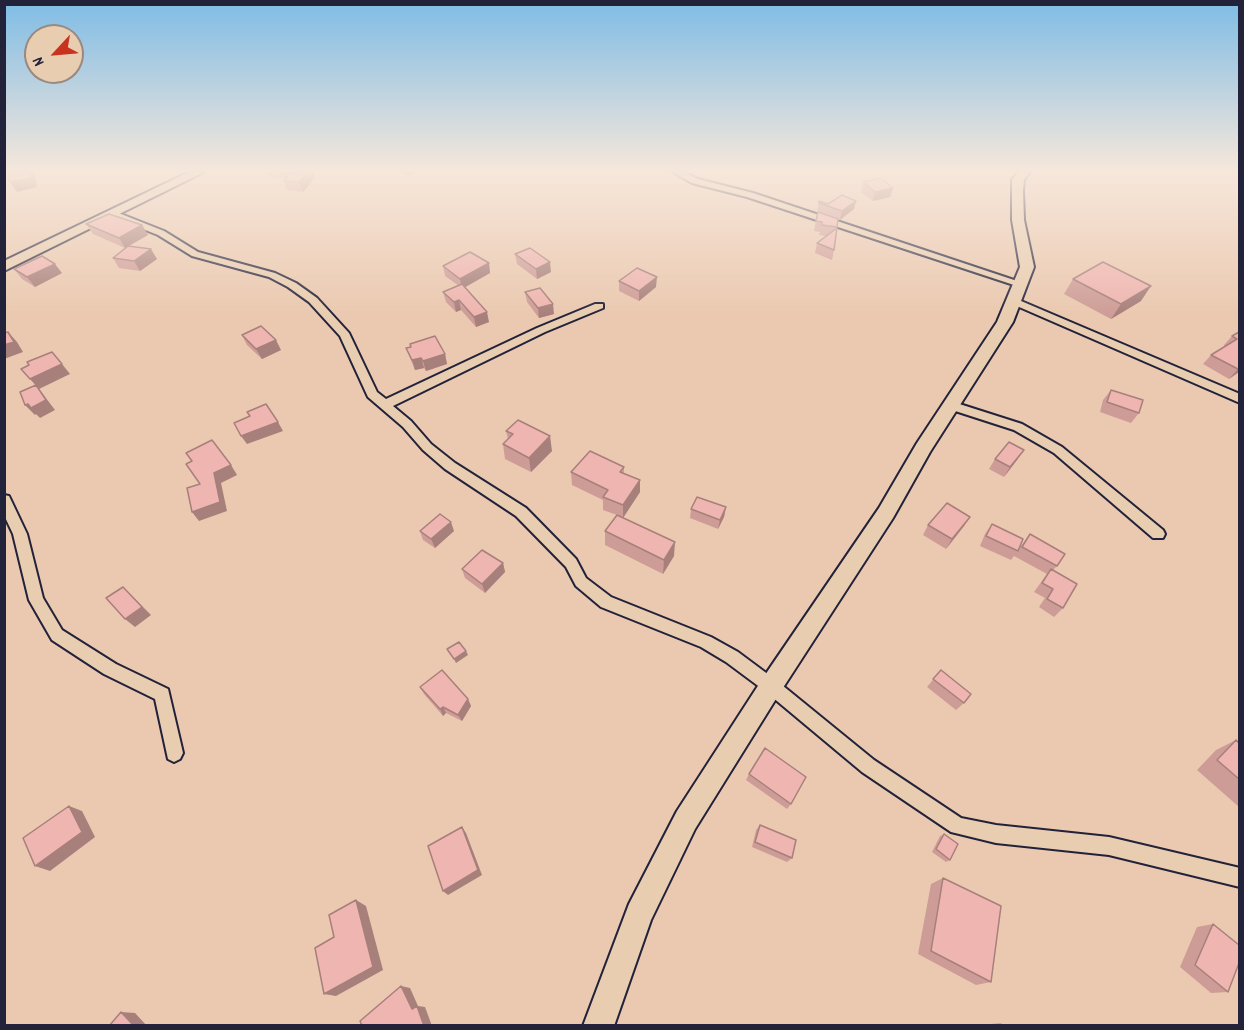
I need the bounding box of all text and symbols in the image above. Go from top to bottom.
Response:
north arrow [24,24,84,84]
text: N [27,53,51,70]

